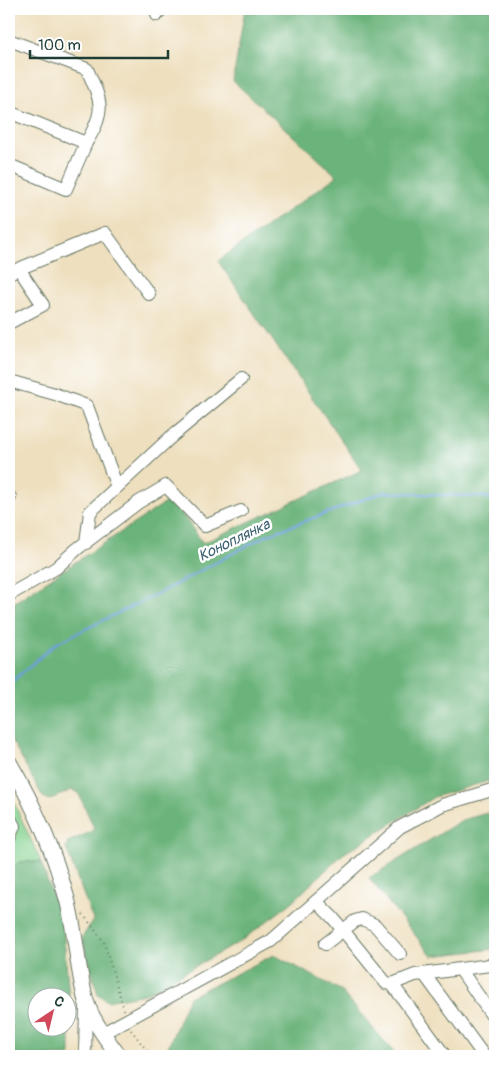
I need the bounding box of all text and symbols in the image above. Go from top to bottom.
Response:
scale bar [30,28,168,60]
text: 100 m [38,36,81,55]
water label: Коноплянка [195,515,274,566]
north arrow [28,988,78,1038]
text: С [51,992,68,1011]

